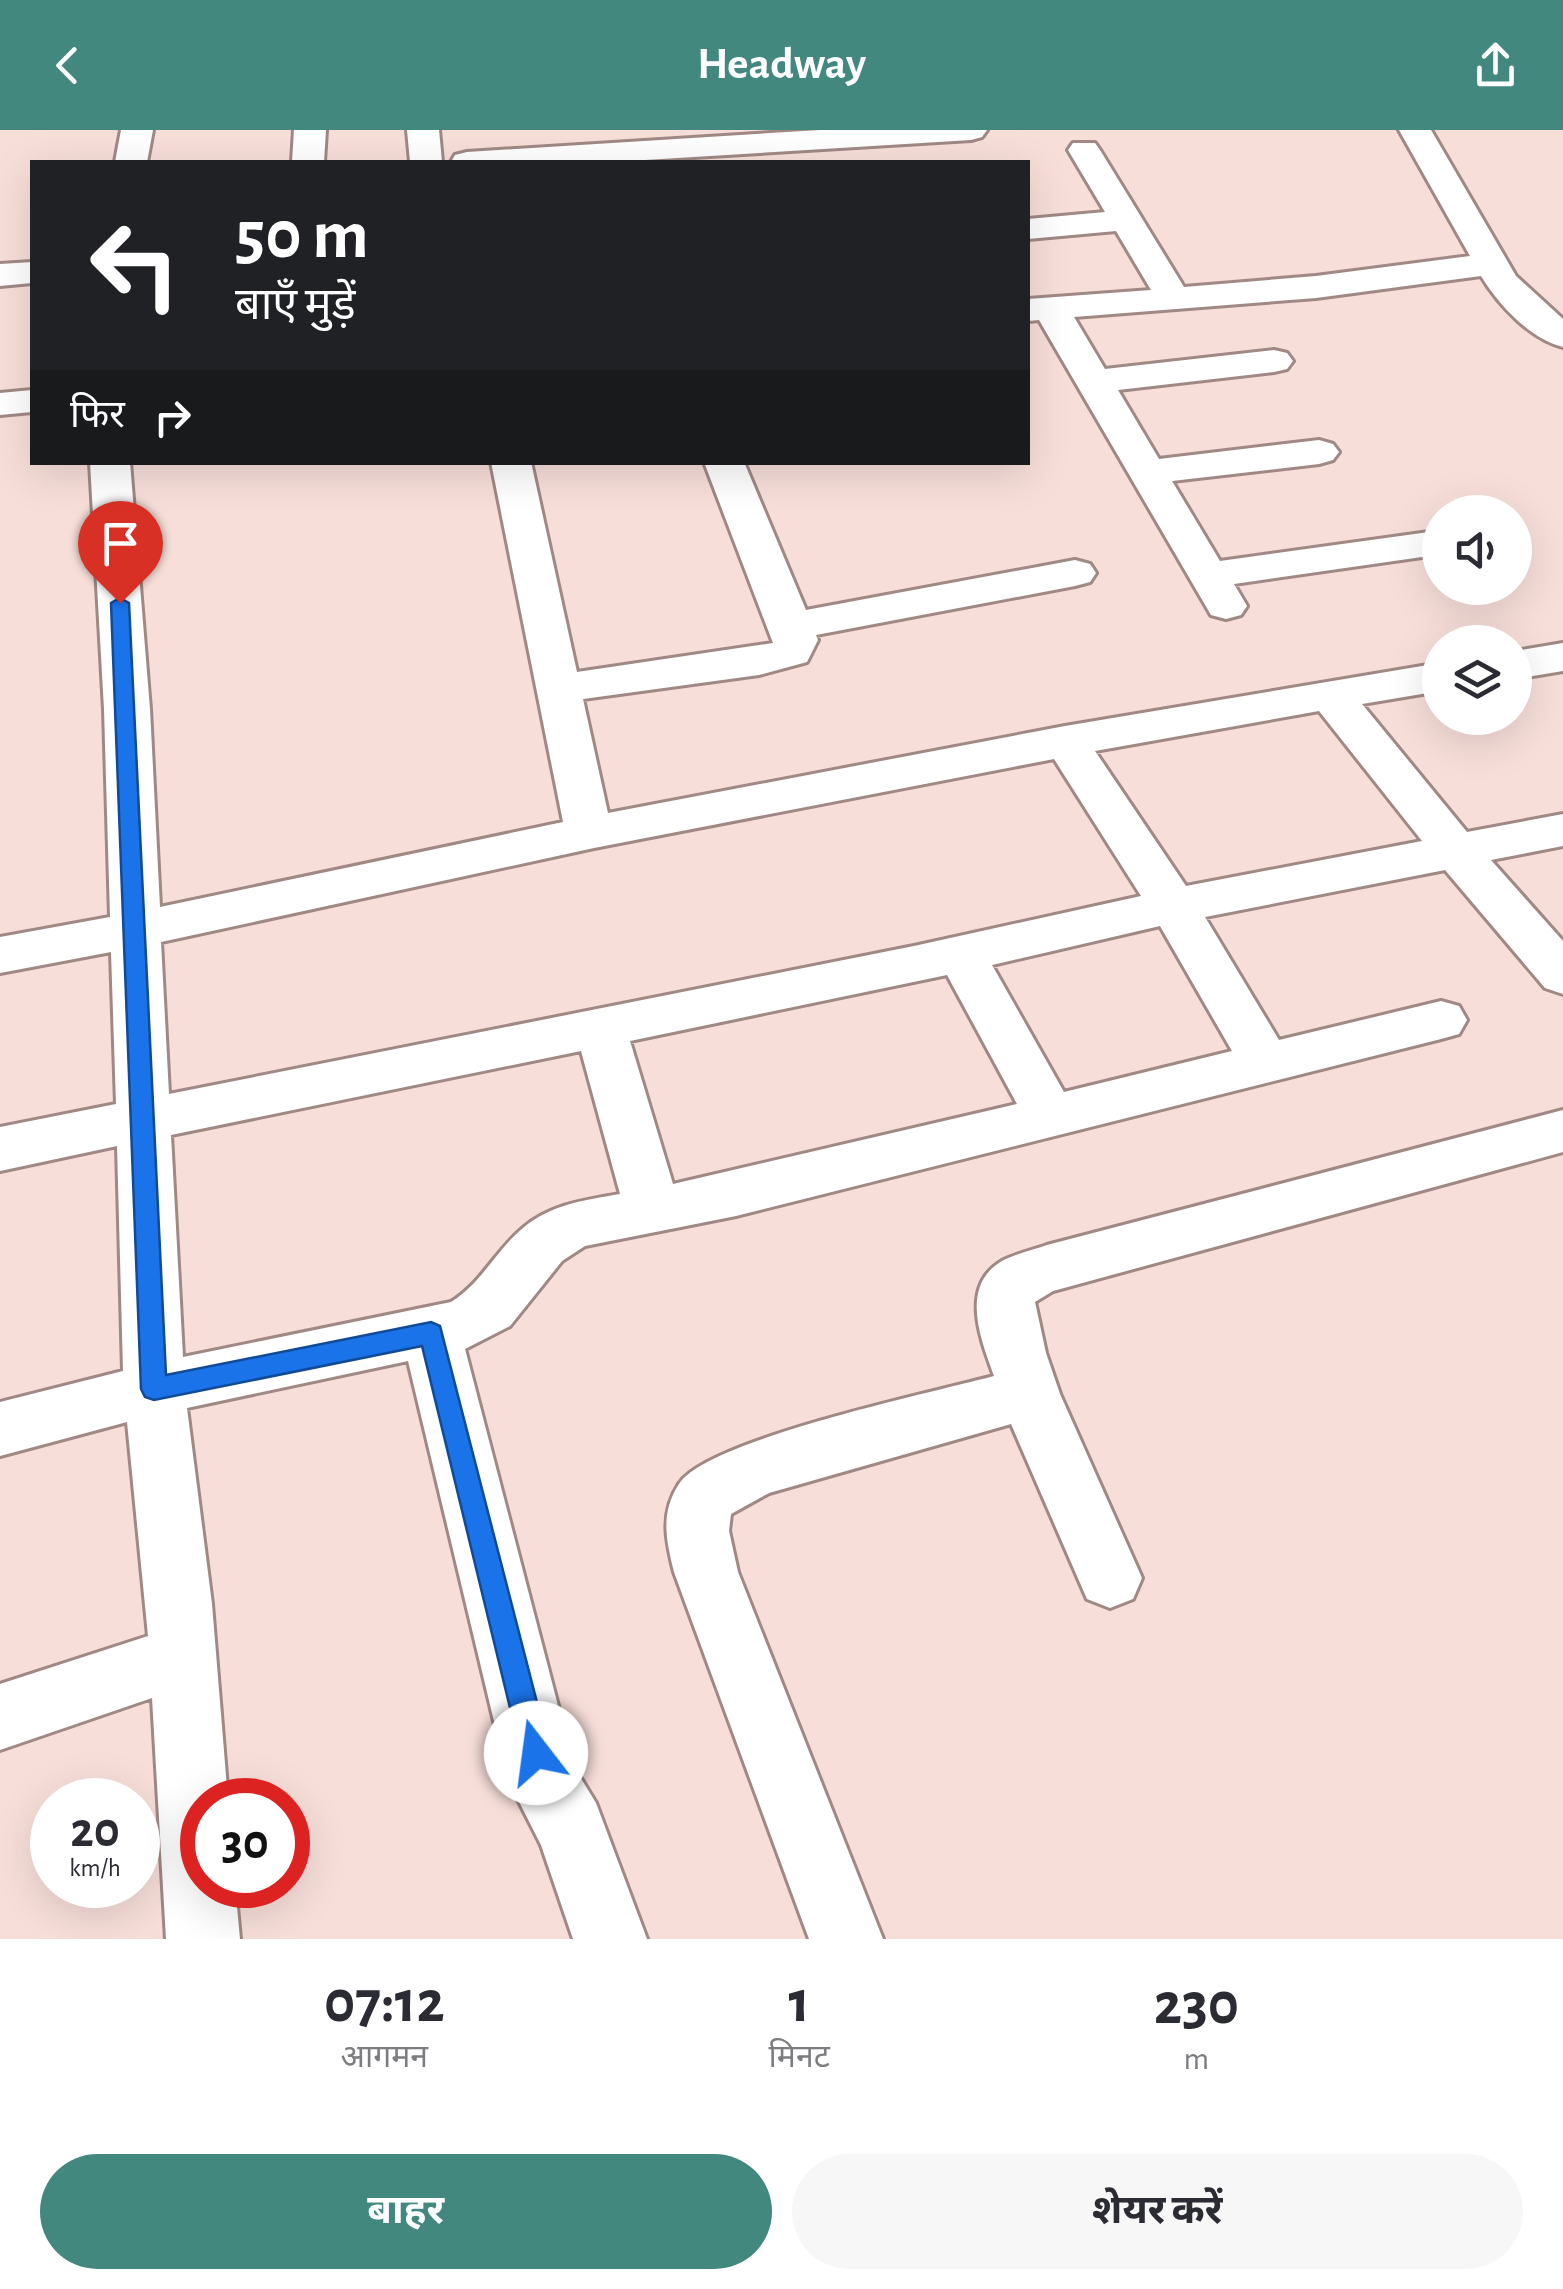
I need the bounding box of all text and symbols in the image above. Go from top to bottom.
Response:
icon: back [40,38,95,93]
icon: share [1468,38,1523,93]
text: Headway [697,42,866,87]
icon: left [70,200,200,330]
text: 50 m [235,201,369,271]
text: बाएँ मुड़ें [235,283,356,328]
icon: right [145,390,200,445]
text: फिर [70,397,125,435]
map controls [1422,495,1532,735]
button: sound [1422,495,1532,605]
pin [78,501,163,604]
icon: arrive [93,516,148,571]
button: layers [1422,625,1532,735]
position arrow [484,1701,588,1805]
speed limit sign: 30 [180,1778,310,1908]
text: 20 [70,1806,120,1856]
text: km/h [69,1856,121,1881]
text: 07:12 [324,1973,445,2033]
text: 1 [788,1973,810,2033]
text: 230 [1154,1975,1239,2035]
text: आगमन [340,2041,428,2073]
text: मिनट [769,2041,830,2073]
text: m [1184,2043,1209,2075]
button: बाहर [40,2154,772,2269]
button: शेयर करें [792,2154,1523,2269]

